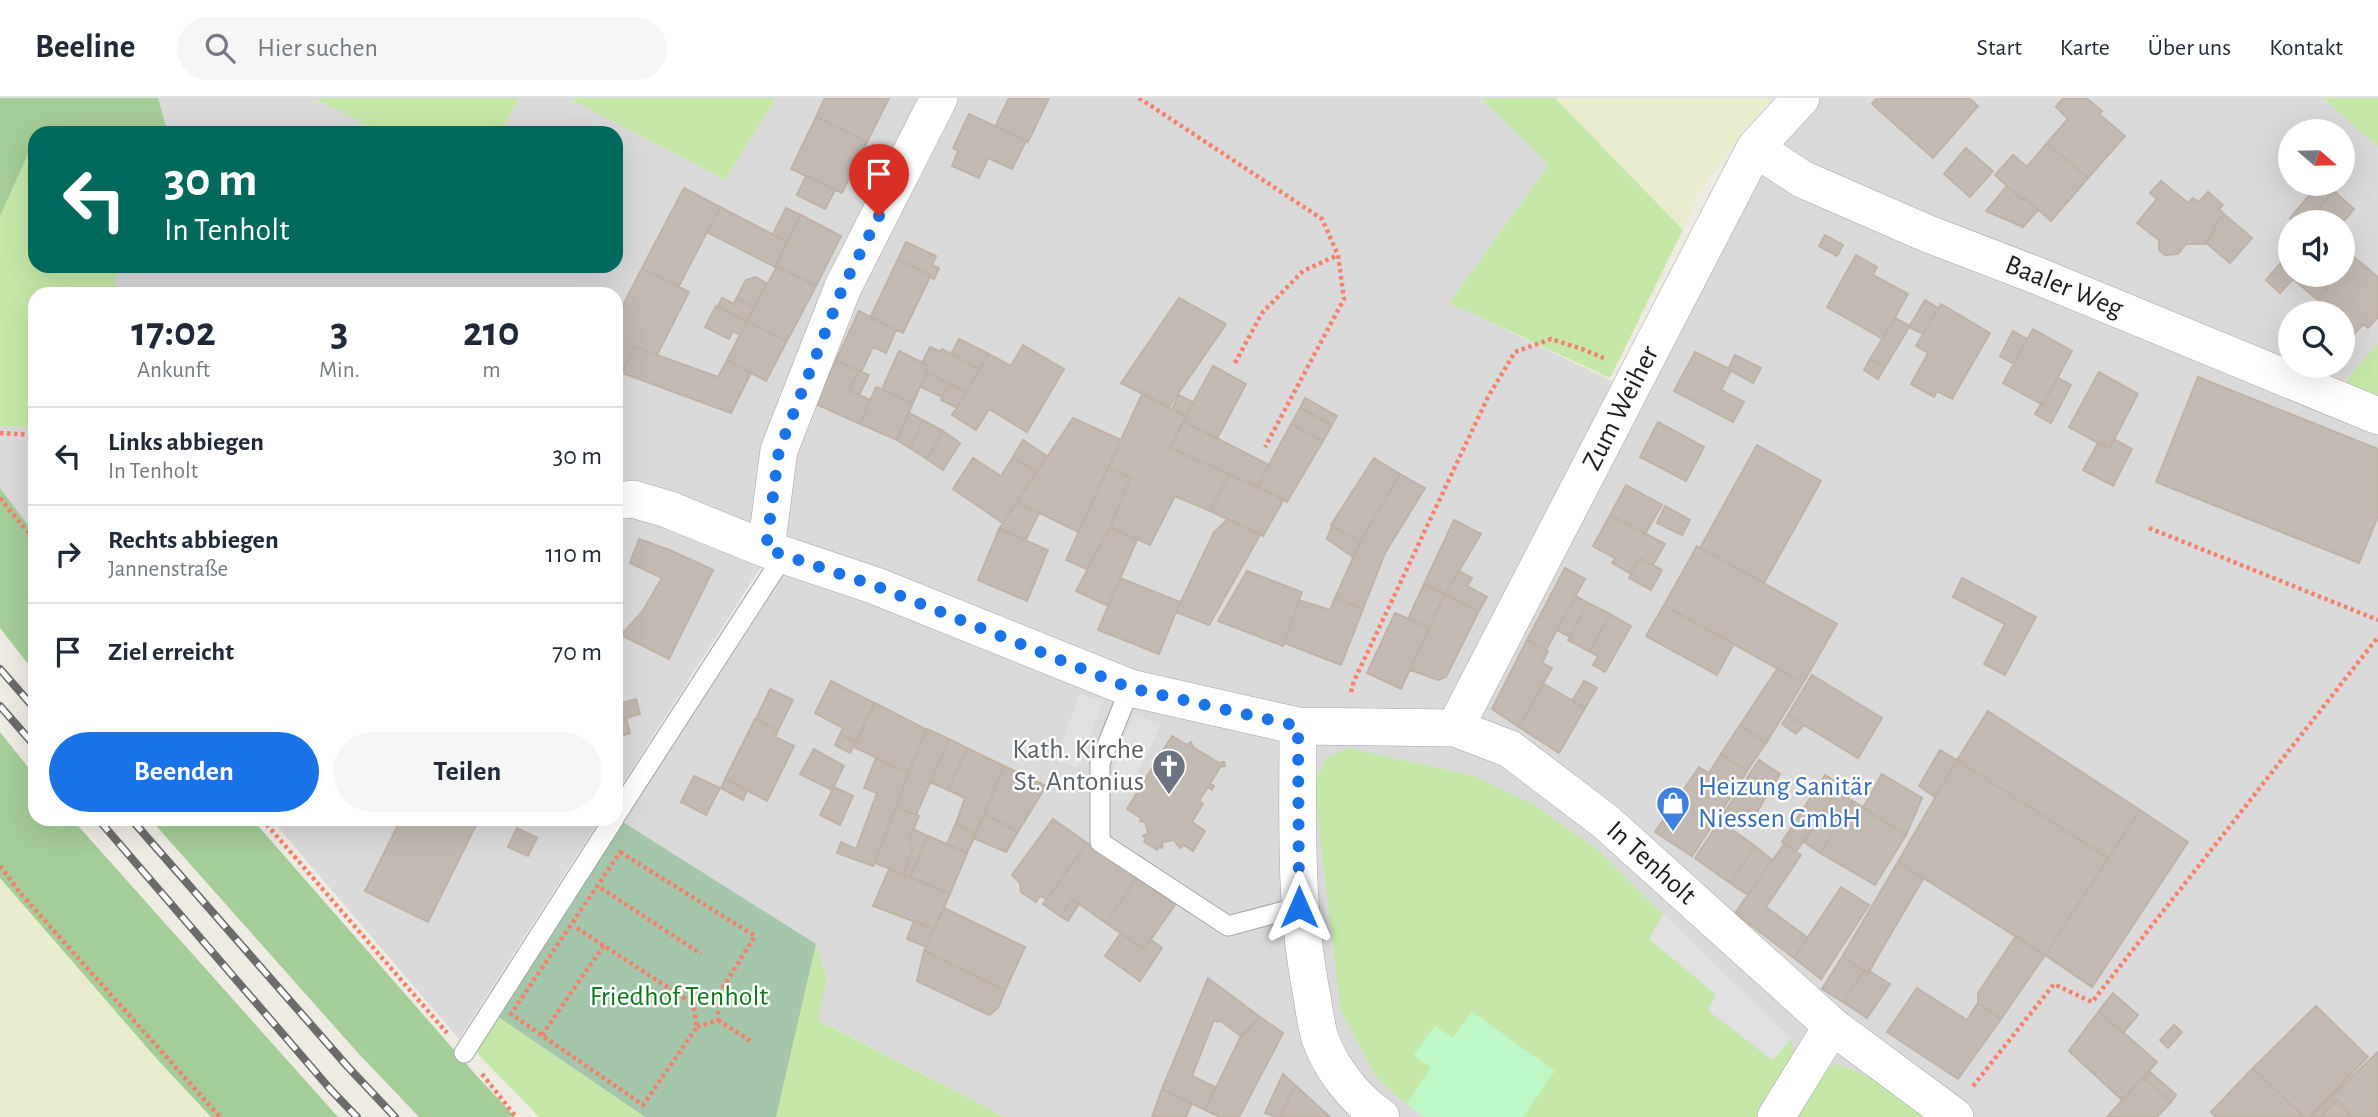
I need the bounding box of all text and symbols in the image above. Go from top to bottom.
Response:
search box [177,17,667,80]
icon: search [201,29,239,67]
text: Beeline [35,31,135,64]
text: Hier suchen [257,35,378,61]
text: Start [1977,36,2022,60]
text: Karte [2060,36,2110,60]
text: Über uns [2148,36,2231,60]
text: Kontakt [2269,36,2343,60]
north arrow [2278,119,2356,196]
map controls [2278,119,2355,378]
pin [849,144,909,216]
icon: left [49,154,140,245]
icon: arrive [860,155,898,193]
text: 30 m [164,156,258,205]
button: sound [2278,210,2355,287]
text: In Tenholt [164,214,289,246]
street label: Baaler Weg [2001,251,2127,323]
button: search [2278,301,2355,378]
text: 17:02 [131,311,216,353]
text: 3 [330,311,348,353]
text: 210 [463,311,520,353]
street label: Zum Weiher [1578,341,1664,475]
text: Ankunft [137,359,210,382]
text: Min. [319,359,360,382]
text: m [482,359,501,382]
text: Links abbiegen [108,429,264,455]
icon: left [49,437,87,475]
text: 30 m [552,443,602,469]
text: In Tenholt [108,460,198,483]
text: Rechts abbiegen [108,527,279,553]
icon: right [49,535,87,573]
text: 110 m [545,541,602,567]
text: Jannenstraße [108,558,228,581]
icon: arrive [49,633,87,671]
text: Ziel erreicht [108,639,234,665]
text: 70 m [552,639,602,665]
button: Beenden [49,732,319,812]
button: Teilen [333,732,602,812]
place label: Kath. Kirche St. Antonius [1012,736,1144,796]
church icon: Kath. Kirche St. Antonius [1150,747,1188,796]
place label: Heizung Sanitär Niessen GmbH [1698,773,1872,833]
shop icon: Heizung Sanitär Niessen GmbH [1654,784,1692,833]
street label: In Tenholt [1601,816,1701,910]
position arrow [1262,870,1336,944]
park label: Friedhof Tenholt [590,983,768,1011]

